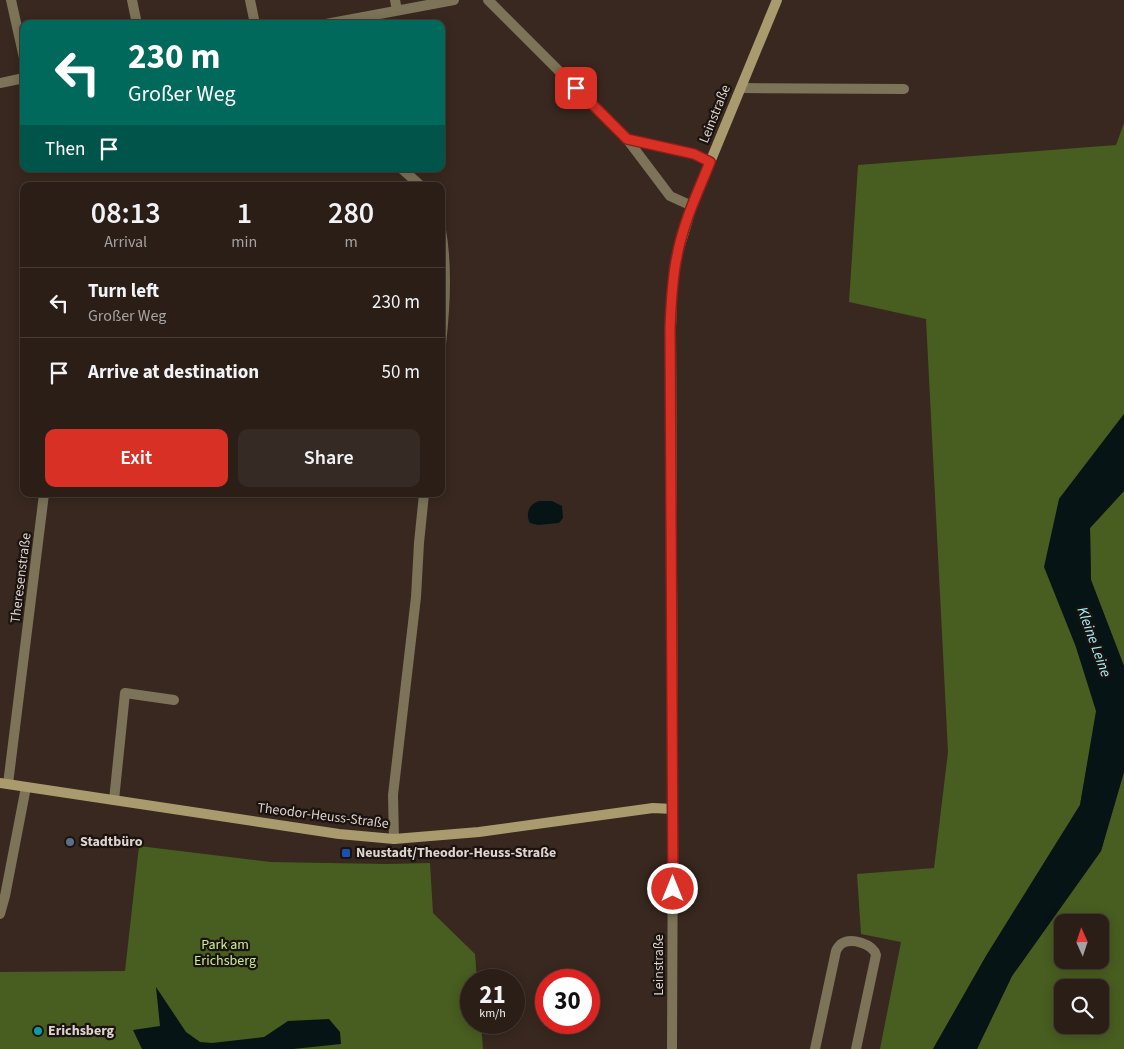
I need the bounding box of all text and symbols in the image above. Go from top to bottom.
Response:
text: 230 m [128,32,220,82]
icon: left [45,40,110,105]
pin [555,67,597,109]
icon: arrive [562,74,590,102]
text: Großer Weg [128,78,236,110]
street label: Leinstraße [694,82,736,146]
icon: arrive [95,135,123,163]
text: Then [45,136,85,163]
text: 08:13 [91,192,161,235]
text: 1 [237,192,252,235]
text: 280 [328,192,374,235]
text: Arrival [104,231,147,253]
text: min [231,231,257,253]
text: m [345,231,358,253]
text: Turn left [88,278,159,305]
icon: left [45,289,73,317]
text: 230 m [372,289,420,316]
text: Großer Weg [88,305,166,327]
icon: arrive [45,359,73,387]
text: Arrive at destination [88,359,259,386]
text: 50 m [382,359,420,386]
button: Exit [45,429,228,487]
button: Share [238,429,420,487]
street label: Theresenstraße [6,532,36,624]
water label: Kleine Leine [1072,604,1116,680]
street label: Theodor-Heuss-Straße [256,798,390,834]
place label: Stadtbüro [80,832,143,852]
marker: Stadtbüro [64,836,76,848]
place label: Neustadt/Theodor-Heuss-Straße [356,843,556,863]
marker: Neustadt/Theodor-Heuss-Straße [340,847,352,859]
position arrow [646,862,698,914]
north arrow [1054,914,1109,969]
map controls [1054,914,1109,1034]
street label: Leinstraße [649,934,669,996]
park label: Park am Erichsberg [194,935,256,971]
speed limit sign: 30 [535,969,600,1034]
text: 21 [479,977,506,1013]
button: search [1054,979,1109,1034]
text: km/h [479,1005,506,1022]
place label: Erichsberg [48,1021,115,1041]
marker: Erichsberg [32,1025,44,1037]

